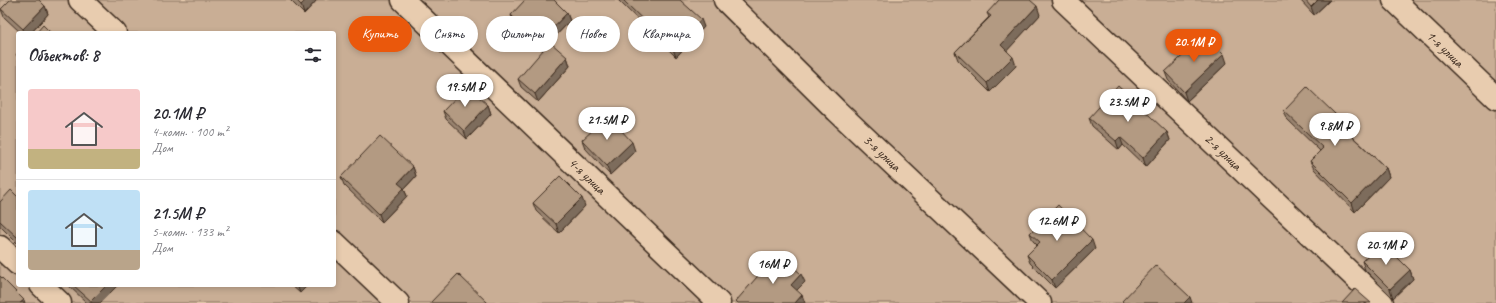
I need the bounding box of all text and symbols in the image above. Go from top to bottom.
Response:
chip: Купить [348,16,412,52]
chip: Снять [420,16,478,52]
chip: Фильтры [486,16,558,52]
chip: Новое [566,16,620,52]
chip: Квартира [628,16,704,52]
street label: 1-я улица [1423,27,1468,72]
pin: 20.1M ₽ [1157,29,1231,63]
text: 20.1M ₽ [1174,34,1214,50]
icon: filters [302,44,324,66]
text: Объектов: 8 [28,45,99,66]
pin: 19.5M ₽ [428,74,502,108]
text: 19.5M ₽ [445,79,485,95]
pin: 23.5M ₽ [1091,89,1165,123]
text: 23.5M ₽ [1108,94,1148,110]
text: 20.1M ₽ [152,103,204,124]
icon: home [60,105,108,153]
pin: 21.5M ₽ [570,107,644,141]
text: 21.5M ₽ [587,112,627,128]
pin: 9.8M ₽ [1302,113,1368,147]
text: 9.8M ₽ [1318,118,1352,134]
text: 4-комн. · 100 m² [152,124,228,140]
street label: 2-я улица [1201,130,1246,175]
street label: 3-я улица [860,131,905,175]
text: Дом [152,140,173,156]
street label: 4-я улица [565,154,610,199]
text: 21.5M ₽ [152,203,203,224]
icon: home [60,206,108,254]
pin: 12.6M ₽ [1020,208,1094,242]
text: 12.6M ₽ [1037,213,1077,229]
text: 5-комн. · 133 m² [152,224,228,240]
pin: 20.1M ₽ [1349,232,1423,266]
text: 20.1M ₽ [1366,237,1406,253]
text: Дом [152,240,173,256]
pin: 16M ₽ [745,251,801,285]
text: 16M ₽ [757,256,789,272]

